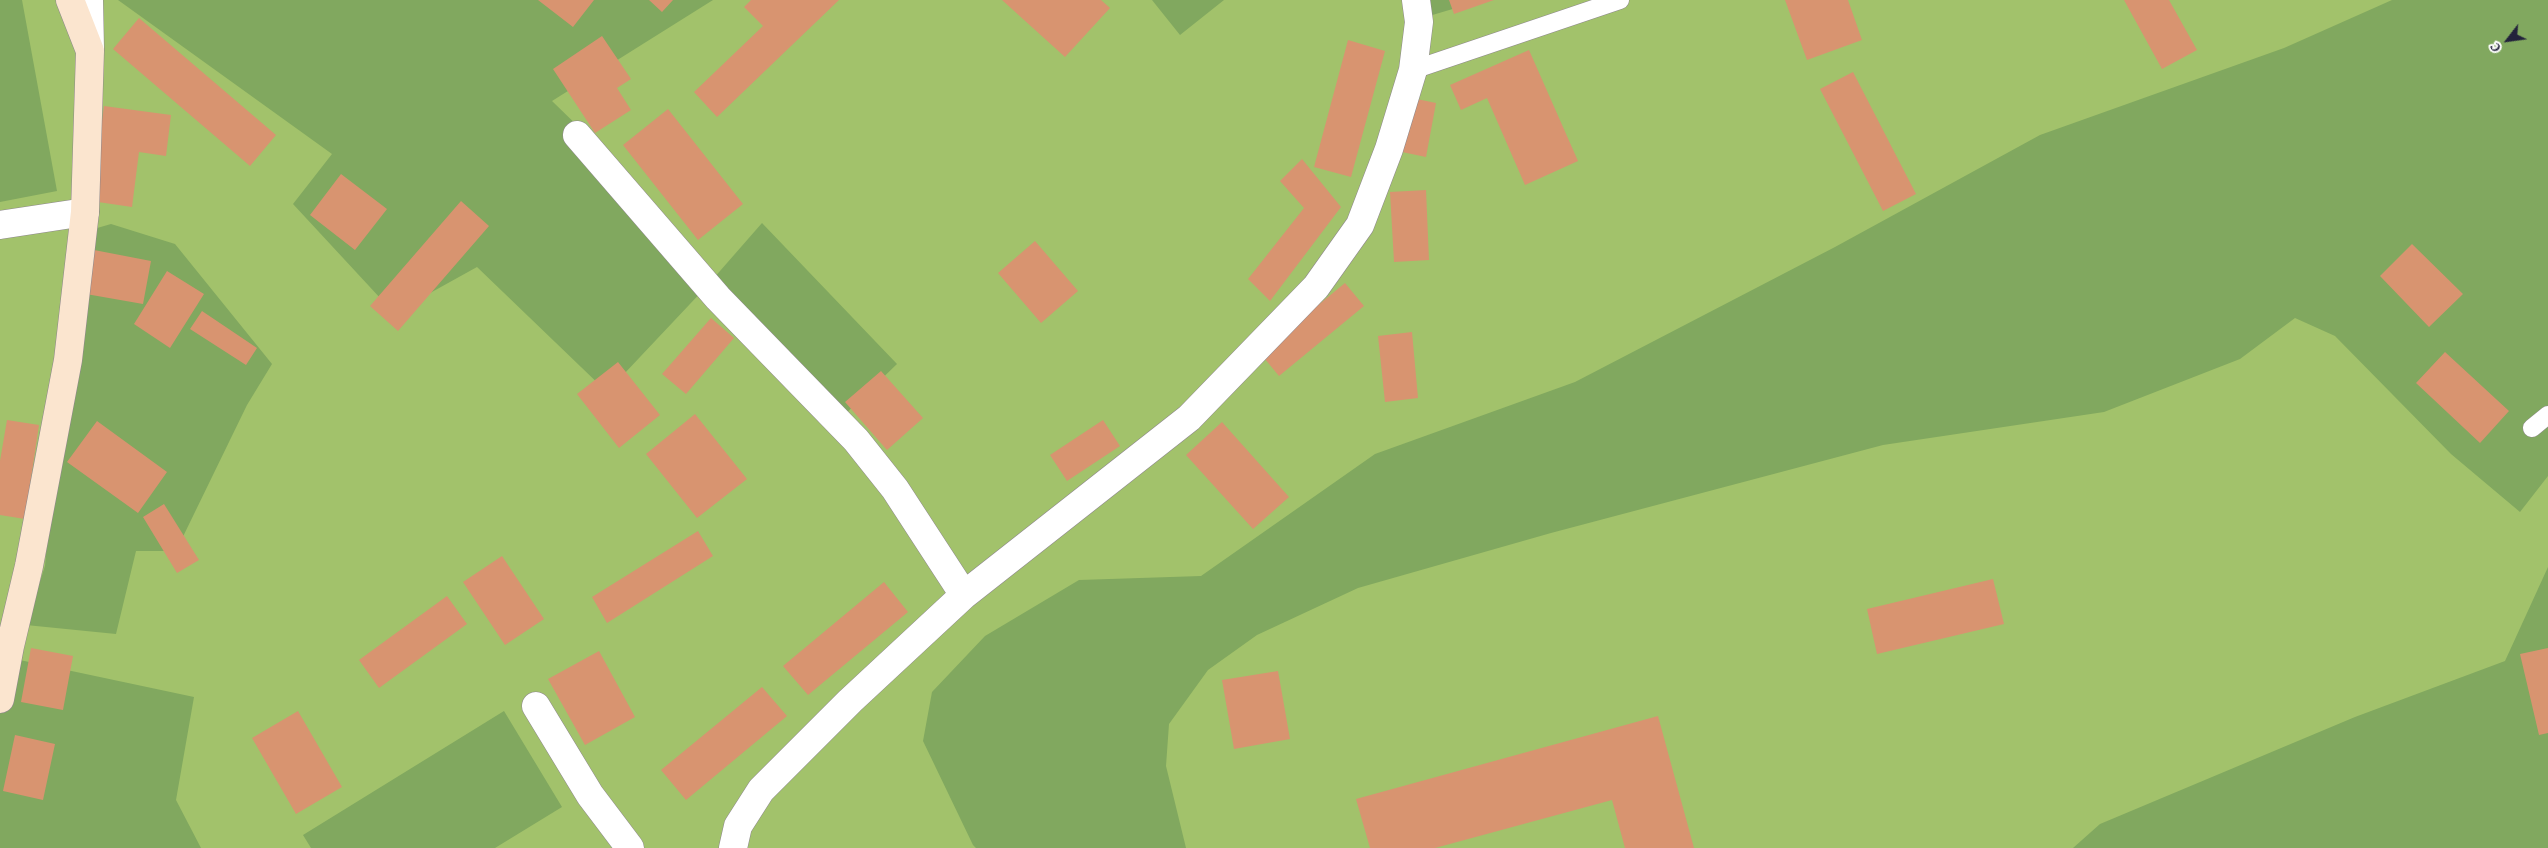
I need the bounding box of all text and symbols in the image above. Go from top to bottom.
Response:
north arrow [2483,15,2533,65]
text: С [2484,39,2506,56]

